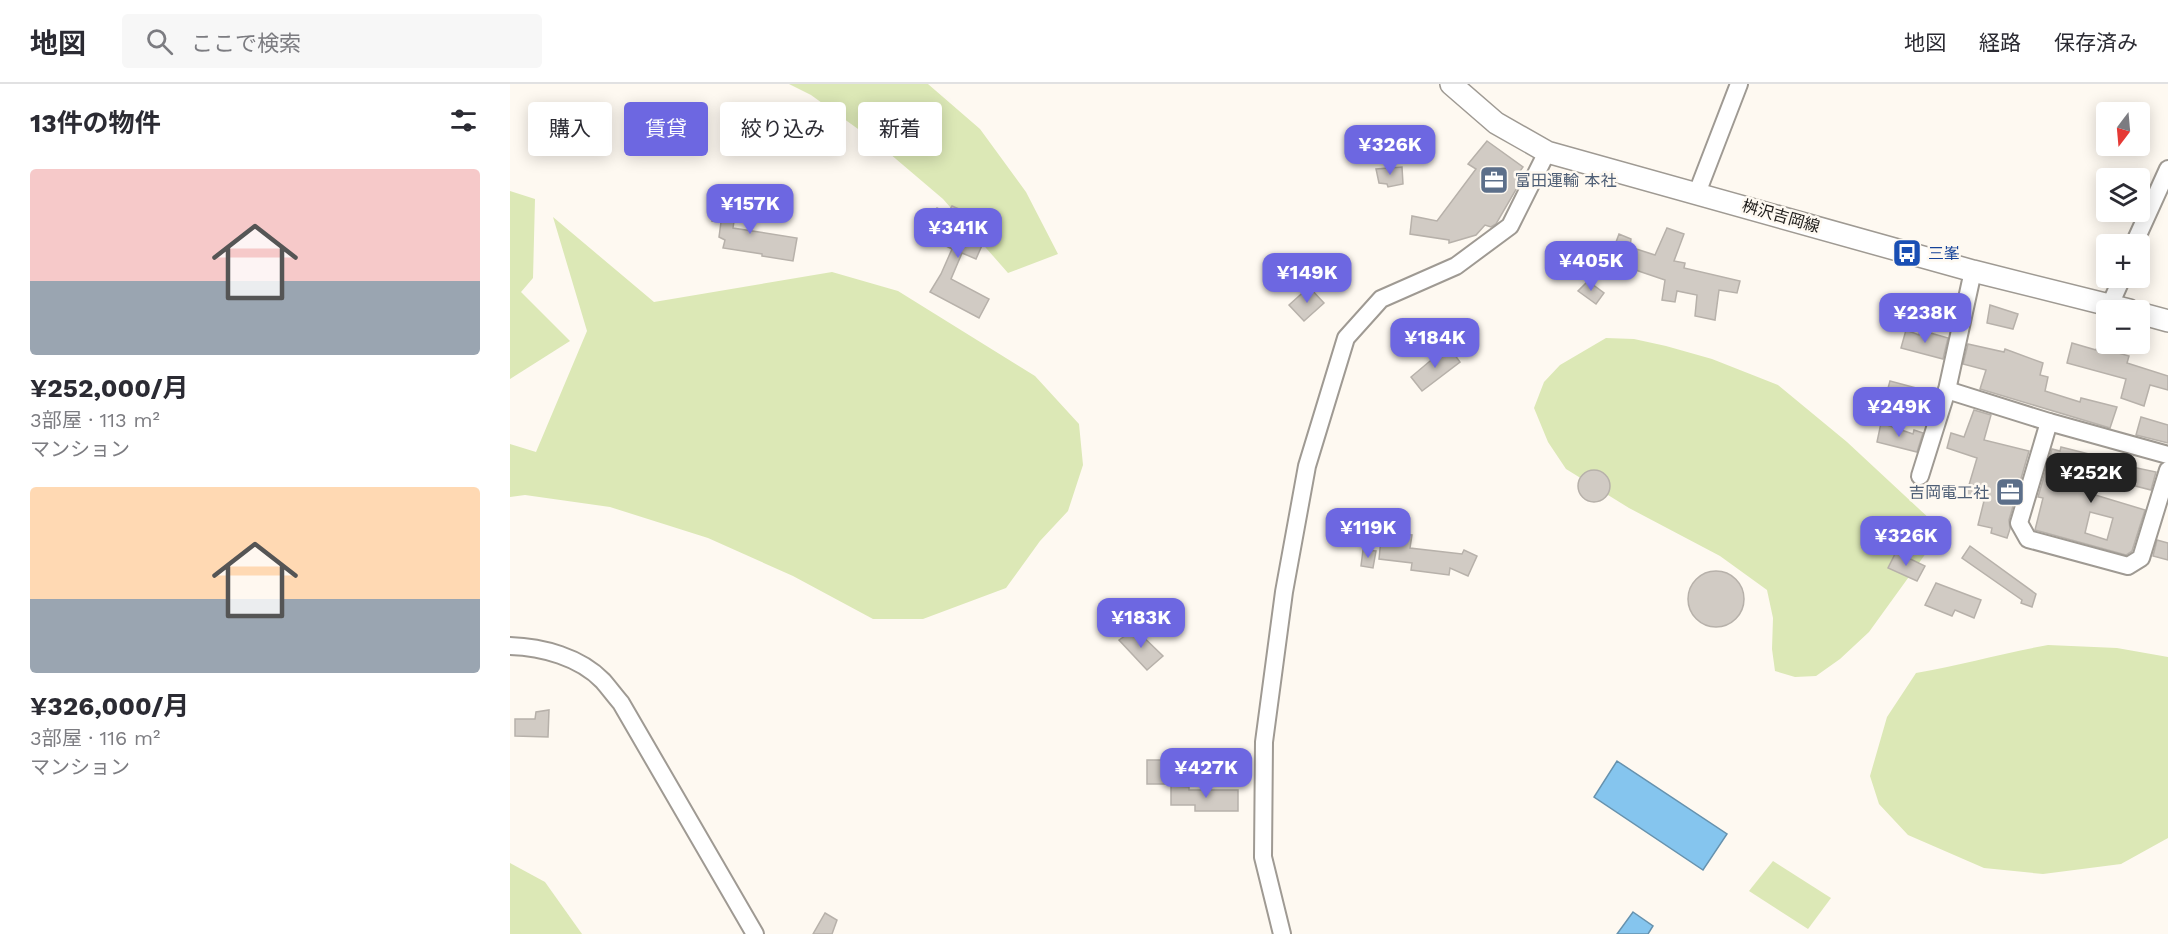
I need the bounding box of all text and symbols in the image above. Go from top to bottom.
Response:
search box [122,14,542,68]
icon: search [143,25,176,58]
text: 地図 [30,27,86,60]
text: 地図 [1904,30,1946,55]
text: 経路 [1979,30,2021,55]
text: 保存済み [2054,30,2138,55]
text: ここで検索 [191,31,301,56]
chip: 購入 [528,102,612,156]
chip: 賃貸 [624,102,708,156]
chip: 絞り込み [720,102,846,156]
chip: 新着 [858,102,942,156]
north arrow [2096,102,2150,156]
map controls [2096,102,2150,354]
icon: filters [447,104,480,137]
text: 13件の物件 [30,108,161,138]
pin: ¥326K [1348,125,1432,176]
text: ¥326K [1358,132,1422,156]
office icon: 富田運輸 本社 [1478,164,1510,196]
button: layers [2096,168,2150,222]
place label: 富田運輸 本社 [1515,171,1616,190]
pin: ¥157K [708,184,792,235]
text: ¥157K [720,191,780,215]
street label: 桝沢吉岡線 [1740,196,1822,236]
icon: home [201,208,309,316]
pin: ¥341K [916,208,1000,259]
text: ¥341K [928,215,988,239]
button: + [2096,234,2150,288]
bus stop icon: 三峯 [1891,237,1923,269]
pin: ¥405K [1549,241,1633,292]
place label: 三峯 [1928,244,1960,263]
text: ¥405K [1559,248,1623,272]
pin: ¥149K [1265,253,1349,304]
text: ¥149K [1276,260,1338,284]
pin: ¥238K [1883,293,1967,344]
text: ¥238K [1893,300,1957,324]
button: − [2096,300,2150,354]
pin: ¥184K [1393,318,1477,369]
text: ¥184K [1404,325,1466,349]
text: ¥252,000/月 [30,373,189,403]
pin: ¥249K [1857,387,1941,438]
text: ¥249K [1867,394,1931,418]
text: 3部屋 · 113 m² [30,408,160,432]
text: マンション [30,437,130,461]
pin: ¥252K [2049,453,2133,504]
text: ¥252K [2060,460,2122,484]
office icon: 吉岡電工社 [1994,476,2026,508]
place label: 吉岡電工社 [1909,483,1989,502]
pin: ¥119K [1326,508,1410,559]
text: ¥119K [1340,515,1396,539]
pin: ¥326K [1864,516,1948,567]
text: ¥326K [1874,523,1938,547]
icon: home [201,526,309,634]
pin: ¥183K [1099,598,1183,649]
text: ¥183K [1111,605,1171,629]
text: ¥326,000/月 [30,691,189,721]
text: 3部屋 · 116 m² [30,726,160,750]
pin: ¥427K [1164,748,1248,799]
text: マンション [30,755,130,779]
text: ¥427K [1174,755,1238,779]

